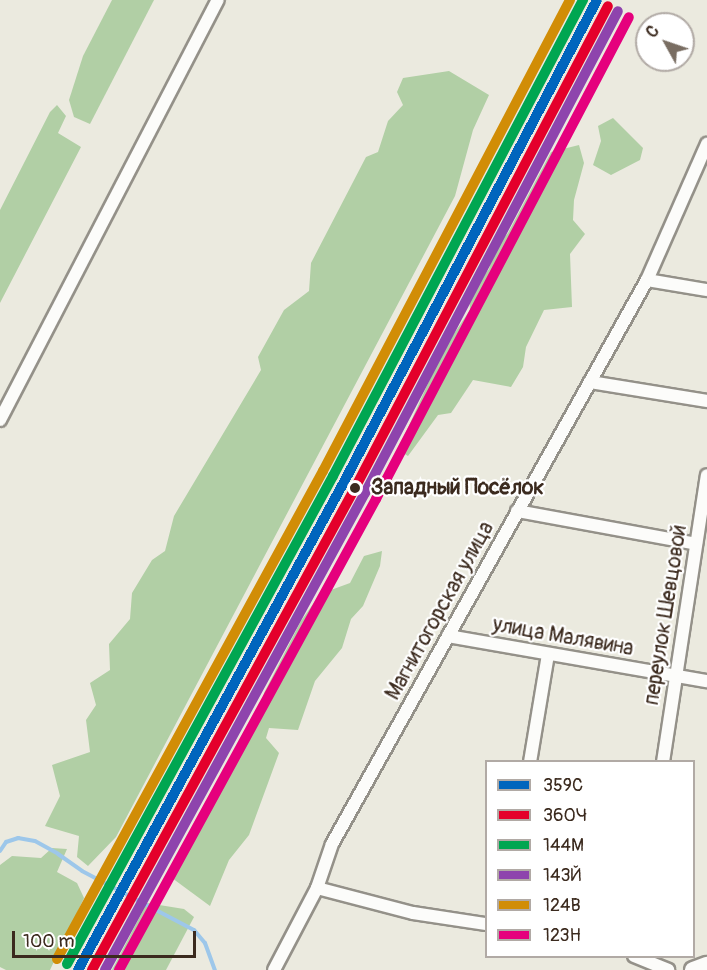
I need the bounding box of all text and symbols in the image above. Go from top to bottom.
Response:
north arrow [635,12,695,72]
text: С [642,22,664,42]
place label: Западный Посёлок [371,475,544,501]
marker: Западный Посёлок [344,477,366,499]
street label: Магнитогорская улица [380,517,500,705]
street label: переулок Шевцовой [639,523,693,707]
street label: улица Малявина [491,612,635,662]
legend [485,760,695,958]
text: 359С [543,774,583,797]
text: 360Ч [543,804,587,827]
text: 144М [543,834,584,857]
text: 143Й [543,864,581,887]
text: 124В [543,894,581,917]
scale bar [15,919,200,957]
text: 123Н [543,924,581,947]
text: 100 m [23,930,75,953]

